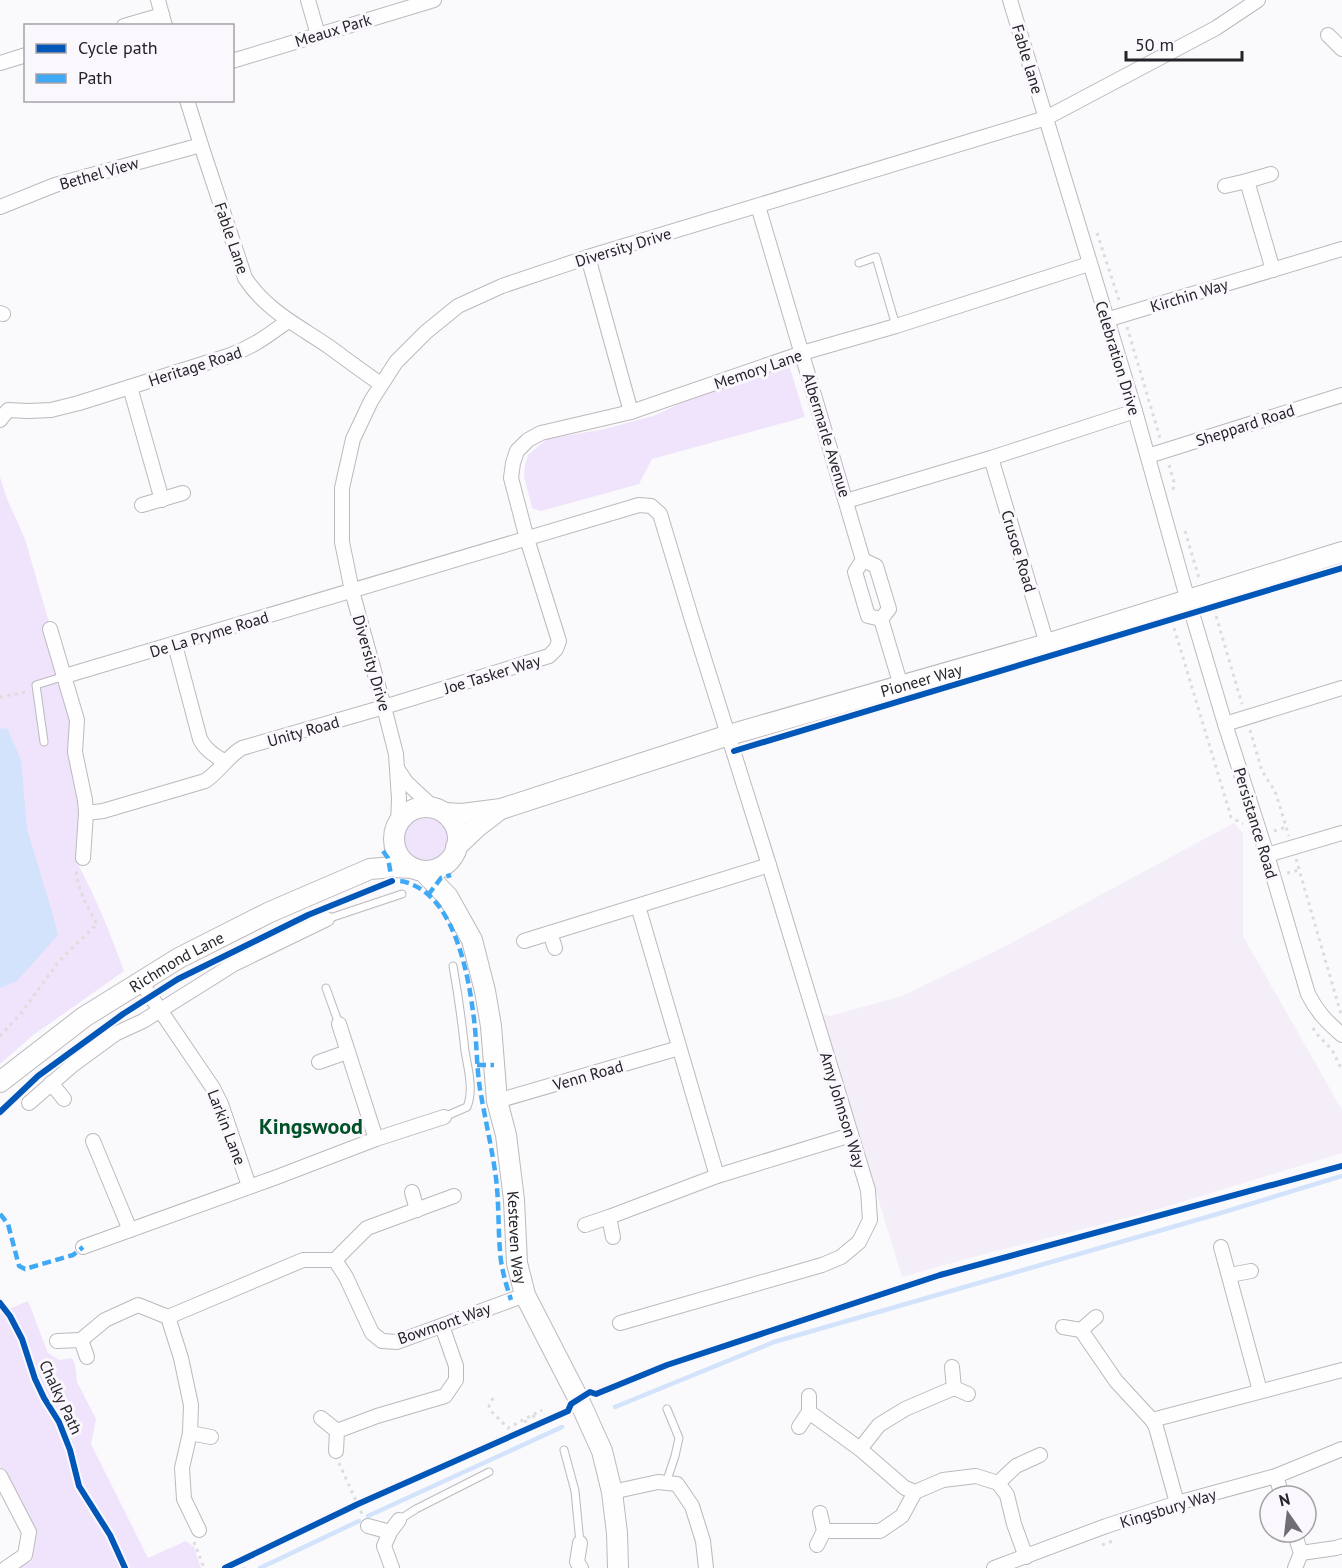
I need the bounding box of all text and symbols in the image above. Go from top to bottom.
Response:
street label: Meaux Park [292,9,374,51]
street label: Fable lane [1008,22,1048,96]
legend [24,24,234,102]
scale bar [1126,24,1242,62]
text: 50 m [1135,33,1174,56]
text: Cycle path [78,36,158,59]
text: Path [78,66,112,89]
street label: Bethel View [57,152,141,194]
street label: Fable Lane [210,199,254,277]
street label: Diversity Drive [573,223,673,271]
street label: Kirchin Way [1148,274,1231,316]
street label: Celebration Drive [1091,298,1145,418]
street label: Heritage Road [146,342,244,390]
street label: Memory Lane [711,345,805,393]
street label: Albermarle Avenue [799,370,855,500]
street label: Sheppard Road [1193,400,1297,450]
street label: Crusoe Road [997,508,1041,594]
street label: De La Pryme Road [147,606,271,662]
street label: Diversity Drive [349,613,395,713]
street label: Joe Tasker Way [440,650,543,698]
street label: Pioneer Way [878,659,965,701]
street label: Unity Road [265,711,341,751]
street label: Persistance Road [1230,765,1282,881]
street label: Richmond Lane [125,927,227,997]
street label: Amy Johnson Way [816,1050,870,1171]
street label: Venn Road [550,1055,625,1095]
street label: Larkin Lane [203,1087,251,1167]
district label: Kingswood [259,1112,363,1140]
street label: Kesteven Way [503,1190,532,1287]
street label: Bowmont Way [395,1298,494,1348]
street label: Chalky Path [35,1357,87,1437]
street label: Kingsbury Way [1117,1484,1219,1532]
north arrow [1258,1484,1318,1544]
text: N [1277,1488,1292,1510]

